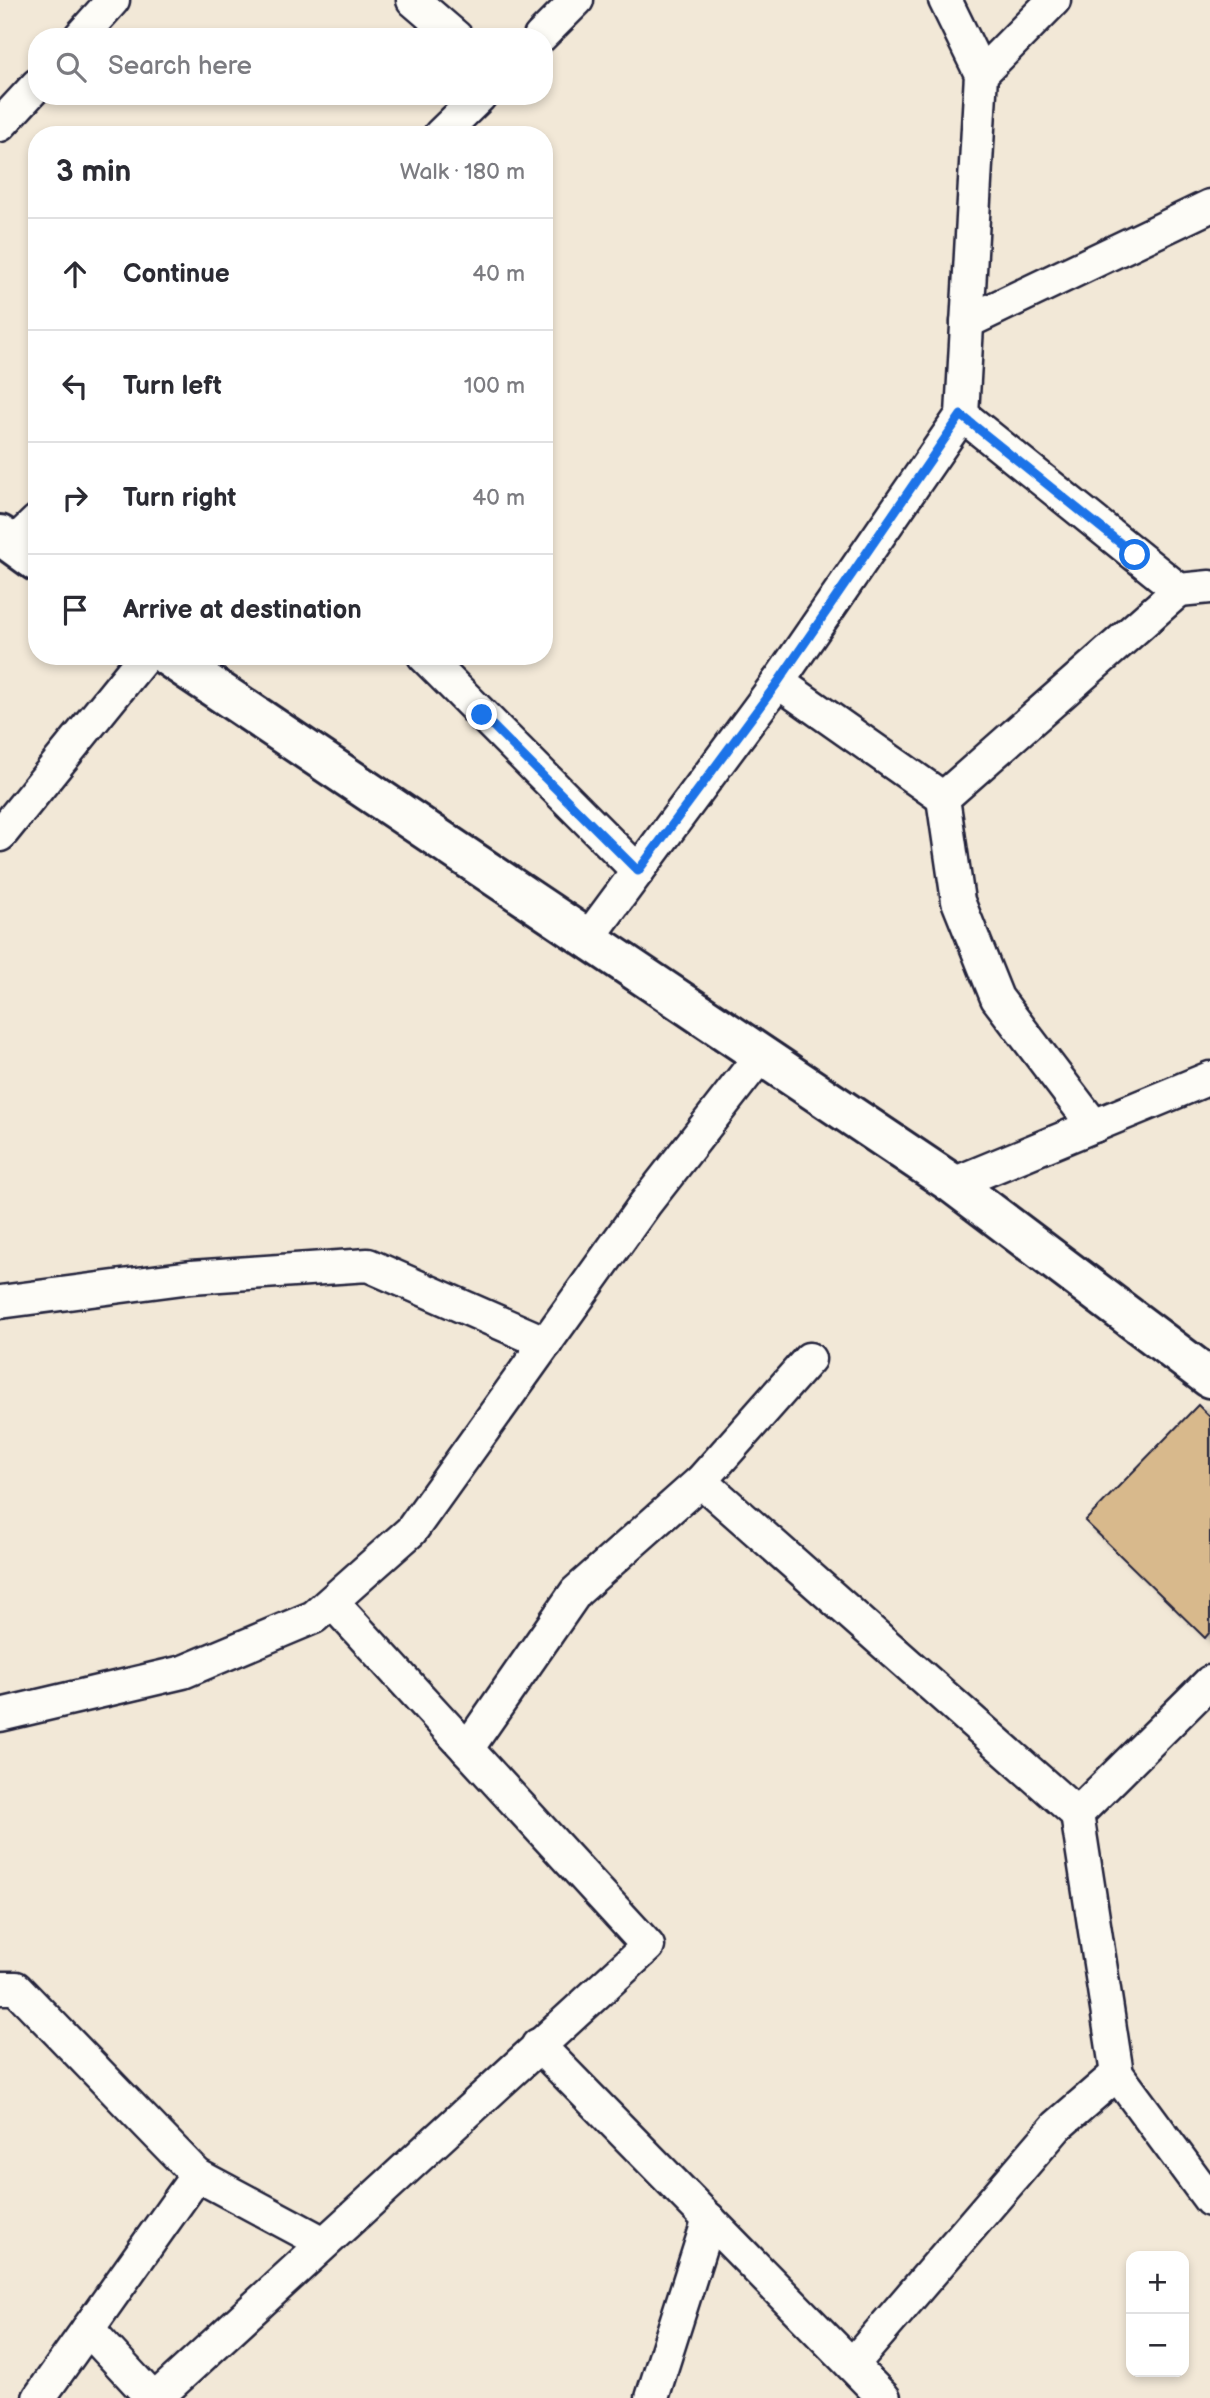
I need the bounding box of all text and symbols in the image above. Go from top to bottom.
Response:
search box [28,28,553,105]
icon: search [52,48,90,86]
text: Search here [108,51,252,82]
text: 3 min [56,154,131,190]
text: Walk · 180 m [400,158,525,186]
icon: ahead [56,255,94,293]
text: Continue [123,259,230,290]
text: 40 m [472,260,525,288]
icon: left [56,367,94,405]
text: Turn left [123,371,222,402]
text: 100 m [464,372,525,400]
icon: right [56,479,94,517]
text: Turn right [123,483,236,514]
text: 40 m [472,484,525,512]
route start [1119,539,1150,570]
icon: arrive [56,591,94,629]
text: Arrive at destination [123,595,362,626]
route end [466,699,497,730]
map controls [1126,2251,1189,2377]
button: + [1126,2251,1189,2314]
button: − [1126,2314,1189,2377]

